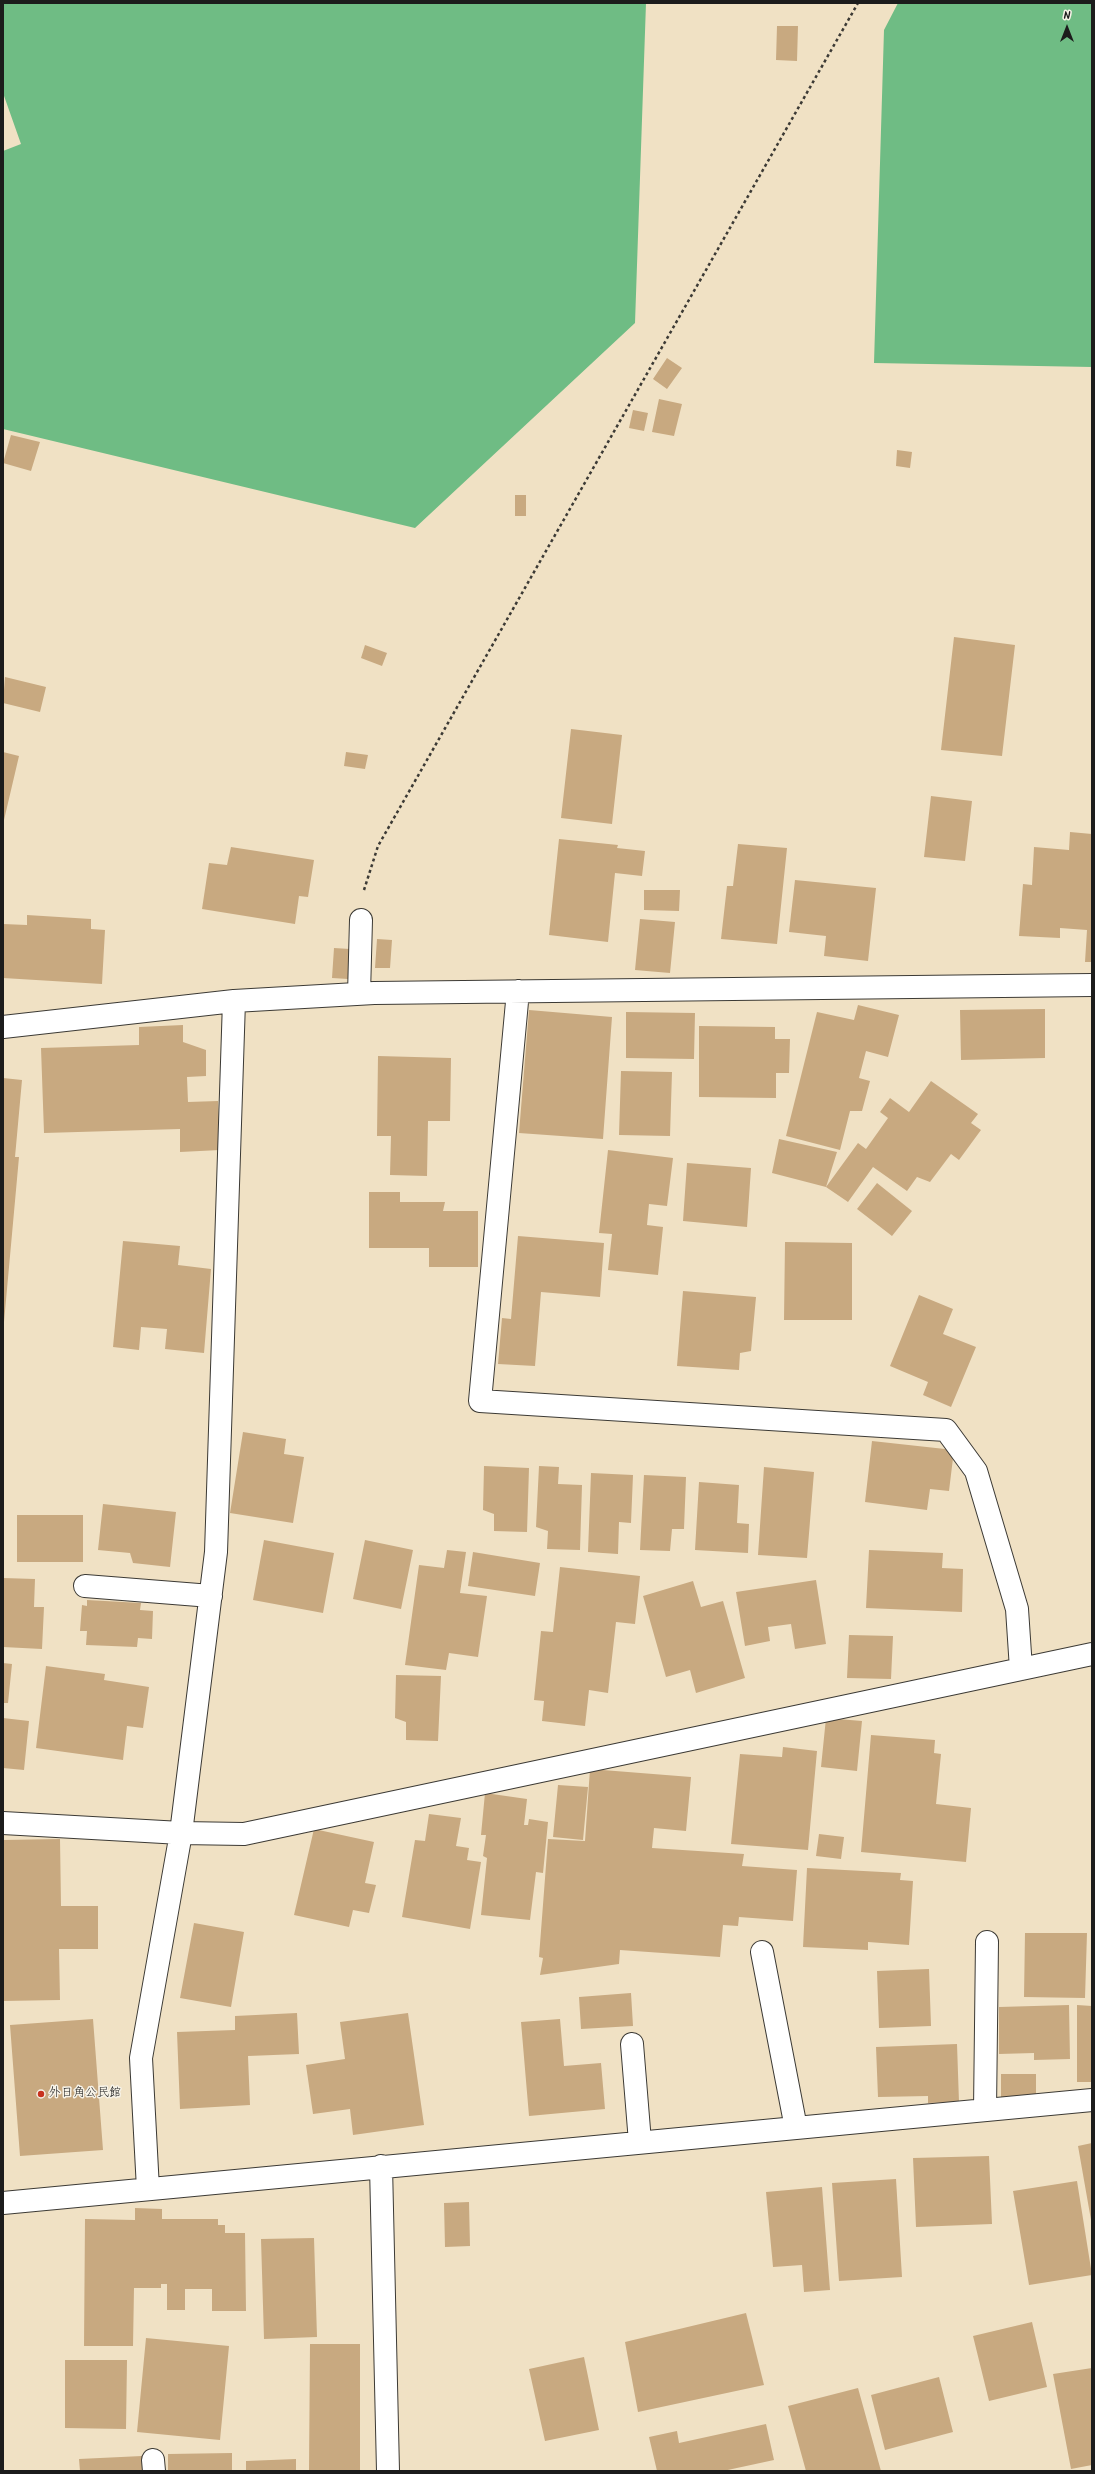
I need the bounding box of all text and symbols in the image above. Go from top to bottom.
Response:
text: N [1064,7,1070,25]
north arrow [1047,8,1087,48]
place label: 外日角公民館 [49,2087,121,2101]
marker: 外日角公民館 [36,2089,46,2099]

